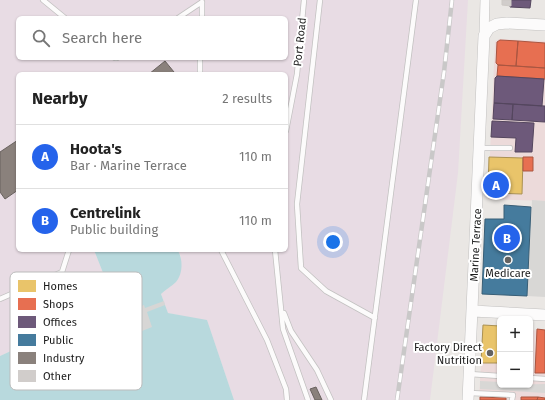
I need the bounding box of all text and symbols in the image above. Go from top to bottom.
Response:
search box [16,16,288,60]
street label: Port Road [291,17,309,67]
icon: search [30,27,52,49]
text: Search here [62,29,142,47]
text: Nearby [32,88,87,109]
text: 2 results [222,91,272,106]
text: Hoota's [70,140,122,158]
text: A [41,149,49,164]
text: 110 m [239,149,272,164]
text: Bar · Marine Terrace [70,158,187,173]
pin: A [483,170,509,200]
text: Centrelink [70,204,141,222]
street label: Marine Terrace [468,208,484,282]
text: B [41,213,49,228]
text: 110 m [239,213,272,228]
text: Public building [70,222,158,237]
pin: B [494,223,520,253]
your location [323,232,343,252]
marker: Medicare [503,255,513,265]
place label: Medicare [485,267,531,280]
legend [10,272,142,390]
text: Homes [43,280,77,293]
text: Shops [43,298,74,311]
text: Offices [43,316,77,329]
map controls [497,316,533,388]
button: + [497,316,533,352]
text: Public [43,334,74,347]
place label: Factory Direct Nutrition [414,341,482,367]
marker: Factory Direct Nutrition [485,348,495,358]
text: Industry [43,352,85,365]
button: − [497,352,533,388]
text: Other [43,370,72,383]

